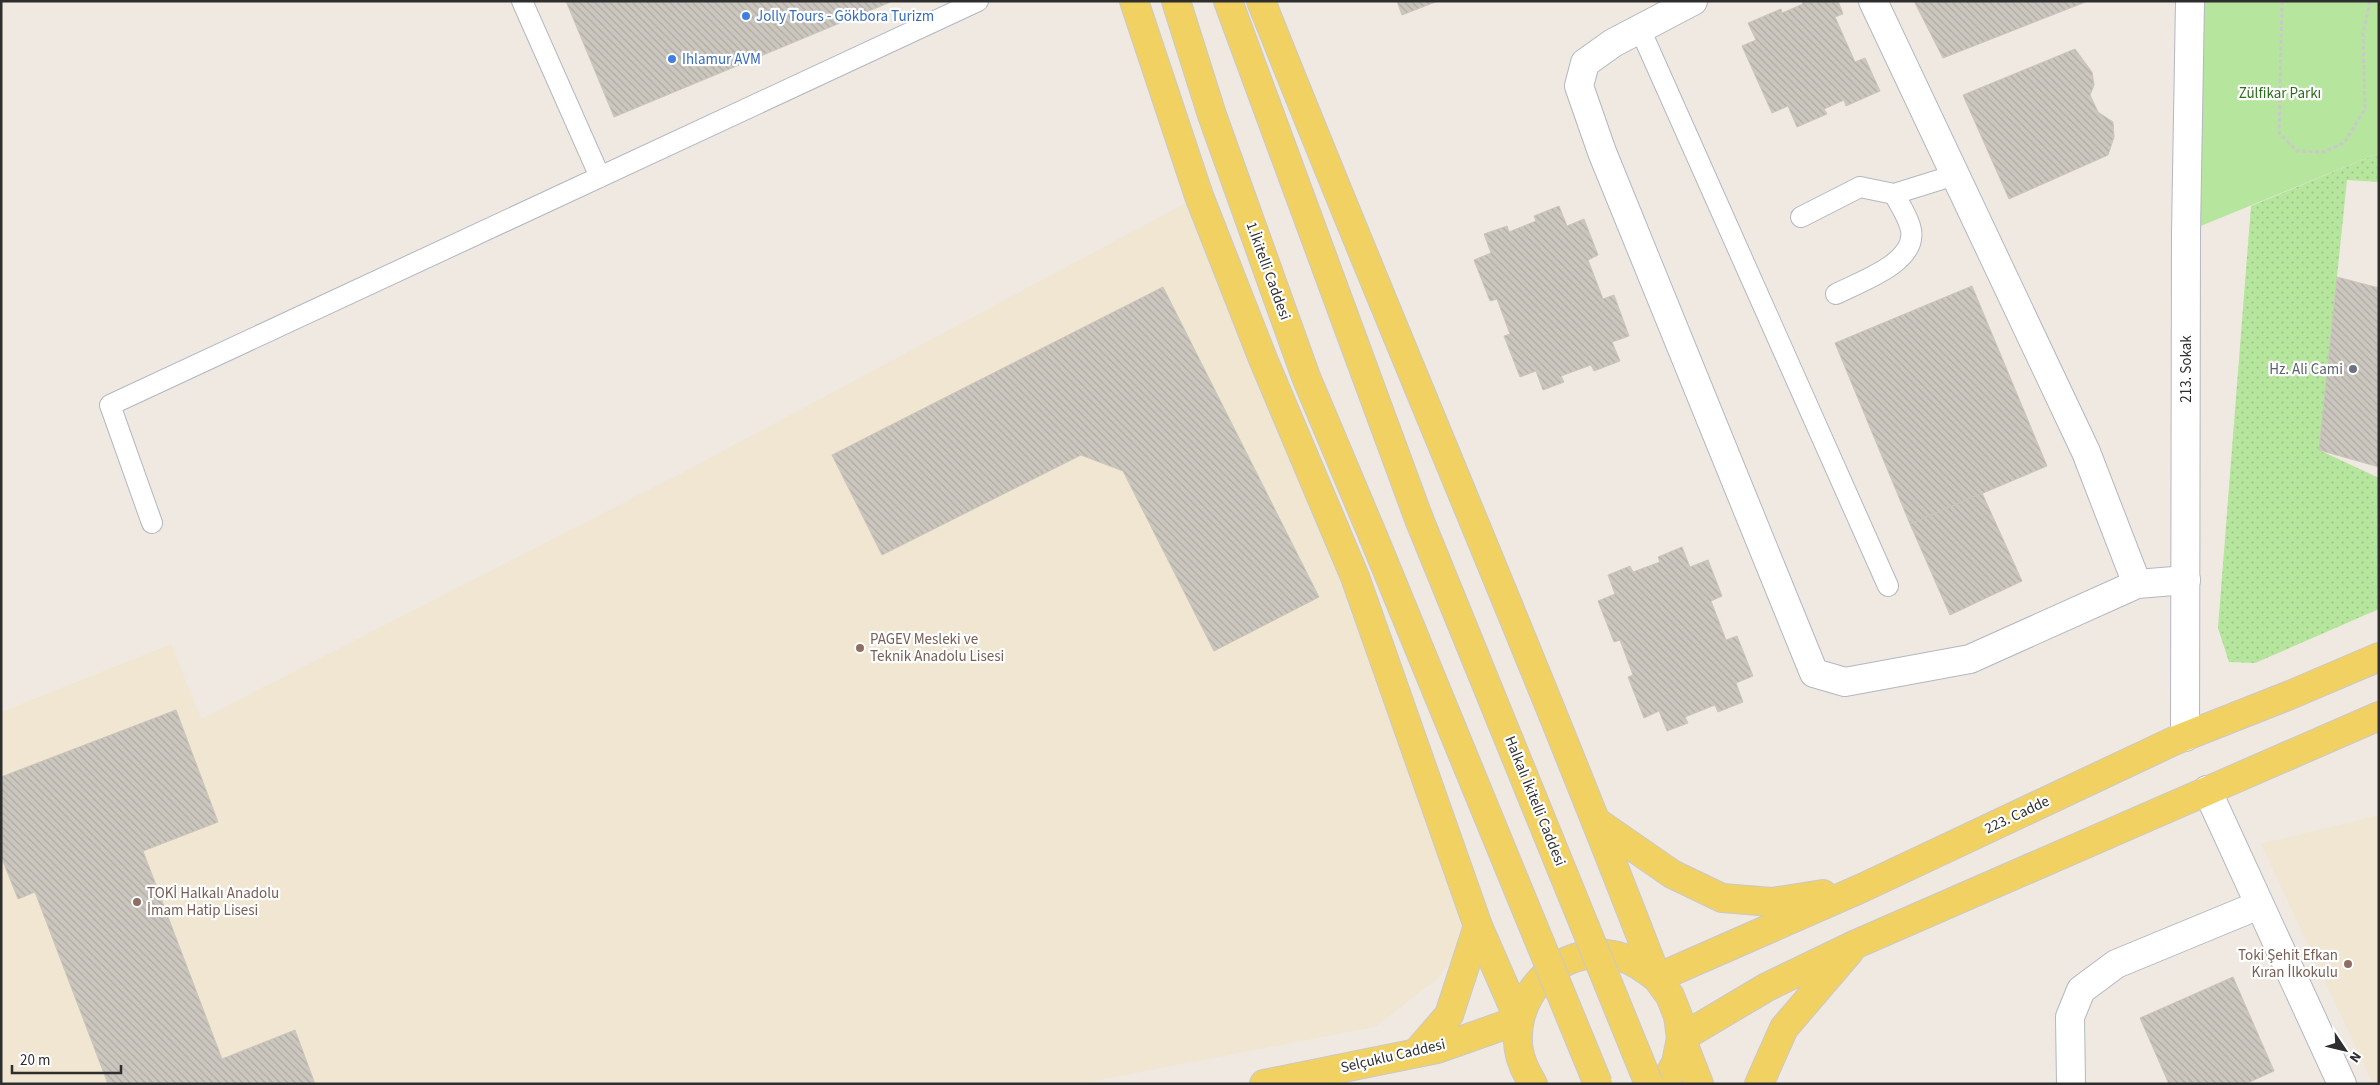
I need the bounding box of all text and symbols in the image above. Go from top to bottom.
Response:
place label: Jolly Tours - Gökbora Turizm [756,6,934,27]
marker: Jolly Tours - Gökbora Turizm [740,10,752,22]
place label: Ihlamur AVM [682,49,761,70]
marker: Ihlamur AVM [666,53,678,65]
park label: Zülfikar Parkı [2239,83,2321,104]
street label: 1.İkitelli Caddesi [1241,219,1295,323]
street label: 213. Sokak [2176,335,2197,403]
place label: Hz. Ali Cami [2269,359,2343,380]
marker: Hz. Ali Cami [2347,363,2359,375]
place label: PAGEV Mesleki ve Teknik Anadolu Lisesi [870,629,1004,667]
marker: PAGEV Mesleki ve Teknik Anadolu Lisesi [854,642,866,654]
street label: Halkalı İkitelli Caddesi [1499,733,1571,869]
street label: 223. Cadde [1981,791,2053,839]
place label: TOKİ Halkalı Anadolu İmam Hatip Lisesi [147,883,279,921]
marker: TOKİ Halkalı Anadolu İmam Hatip Lisesi [131,896,143,908]
place label: Toki Şehit Efkan Kıran İlkokulu [2238,945,2338,983]
marker: Toki Şehit Efkan Kıran İlkokulu [2342,958,2354,970]
north arrow [2320,1025,2370,1075]
street label: Selçuklu Caddesi [1339,1034,1447,1078]
scale bar [12,1042,121,1074]
text: N [2344,1047,2366,1066]
text: 20 m [20,1050,50,1071]

